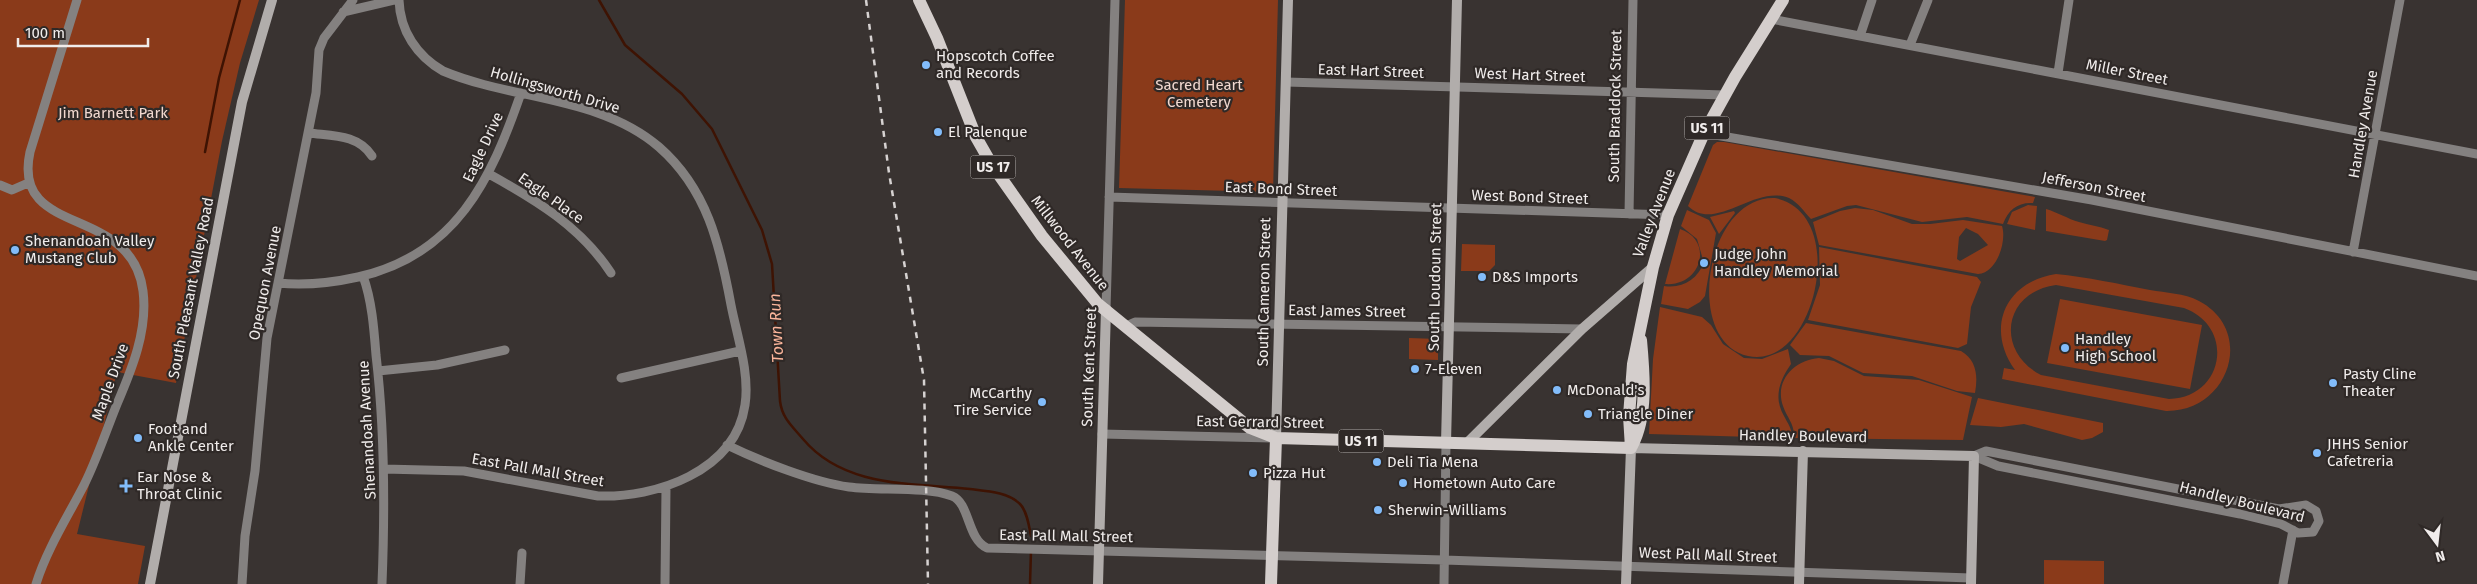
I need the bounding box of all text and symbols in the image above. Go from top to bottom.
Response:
scale bar [18,15,148,47]
text: 100 m [25,24,65,42]
street label: South Braddock Street [1605,29,1625,182]
place label: Hopscotch Coffee and Records [936,47,1055,82]
street label: Miller Street [2084,55,2170,89]
marker: Hopscotch Coffee and Records [920,59,932,71]
street label: East Hart Street [1317,60,1425,82]
street label: Hollingsworth Drive [488,63,622,117]
street label: West Hart Street [1474,64,1586,86]
street label: Handley Avenue [2345,68,2381,180]
park label: Sacred Heart Cemetery [1155,76,1243,111]
park label: Jim Barnett Park [58,104,168,122]
street label: Eagle Drive [459,109,507,185]
road number: US 11 [1684,116,1730,140]
place label: El Palenque [948,123,1027,141]
marker: El Palenque [932,126,944,138]
road number: US 17 [970,156,1016,178]
street label: Valley Avenue [1629,166,1679,260]
street label: Jefferson Street [2040,168,2148,206]
street label: Eagle Place [515,169,587,227]
street label: East Bond Street [1224,178,1338,200]
street label: West Bond Street [1471,186,1589,208]
street label: Millwood Avenue [1027,192,1113,294]
street label: South Pleasant Valley Road [165,196,217,380]
street label: South Loudoun Street [1425,202,1445,351]
street label: South Cameron Street [1254,217,1274,367]
street label: Opequon Avenue [245,224,285,342]
place label: Shenandoah Valley Mustang Club [25,232,155,267]
marker: Shenandoah Valley Mustang Club [9,244,21,256]
place label: Judge John Handley Memorial [1714,245,1838,280]
marker: Judge John Handley Memorial [1698,257,1710,269]
place label: D&S Imports [1492,268,1578,286]
marker: D&S Imports [1476,271,1488,283]
water label: Town Run [765,293,787,363]
street label: East James Street [1288,301,1407,321]
street label: South Kent Street [1078,306,1100,427]
place label: Handley High School [2075,330,2157,365]
street label: Maple Drive [88,341,132,423]
marker: Handley High School [2059,342,2071,354]
street label: Shenandoah Avenue [354,360,380,500]
place label: 7-Eleven [1425,360,1482,378]
marker: 7-Eleven [1409,363,1421,375]
place label: Pasty Cline Theater [2343,365,2416,400]
marker: Pasty Cline Theater [2327,377,2339,389]
place label: McDonald's [1567,381,1645,399]
place label: McCarthy Tire Service [954,384,1033,419]
marker: McDonald's [1551,384,1563,396]
marker: McCarthy Tire Service [1036,396,1048,408]
place label: Triangle Diner [1598,405,1693,423]
marker: Triangle Diner [1582,408,1594,420]
street label: East Gerrard Street [1196,412,1325,432]
place label: Foot and Ankle Center [148,420,234,455]
street label: Handley Boulevard [1739,426,1867,446]
road number: US 11 [1338,430,1384,452]
marker: Foot and Ankle Center [132,432,144,444]
place label: JHHS Senior Cafetreria [2327,435,2408,470]
marker: JHHS Senior Cafetreria [2311,447,2323,459]
street label: East Pall Mall Street [470,449,606,491]
place label: Deli Tia Mena [1387,453,1478,471]
marker: Deli Tia Mena [1371,456,1383,468]
place label: Pizza Hut [1263,464,1326,482]
marker: Pizza Hut [1247,467,1259,479]
place label: Ear Nose & Throat Clinic [137,468,222,503]
place label: Hometown Auto Care [1413,474,1556,492]
marker: Hometown Auto Care [1397,477,1409,489]
street label: Handley Boulevard [2177,478,2307,526]
marker: Ear Nose & Throat Clinic [119,479,133,493]
place label: Sherwin-Williams [1388,501,1506,519]
marker: Sherwin-Williams [1372,504,1384,516]
north arrow [2412,519,2462,569]
street label: East Pall Mall Street [999,526,1134,546]
street label: West Pall Mall Street [1638,544,1778,566]
text: N [2434,547,2447,565]

